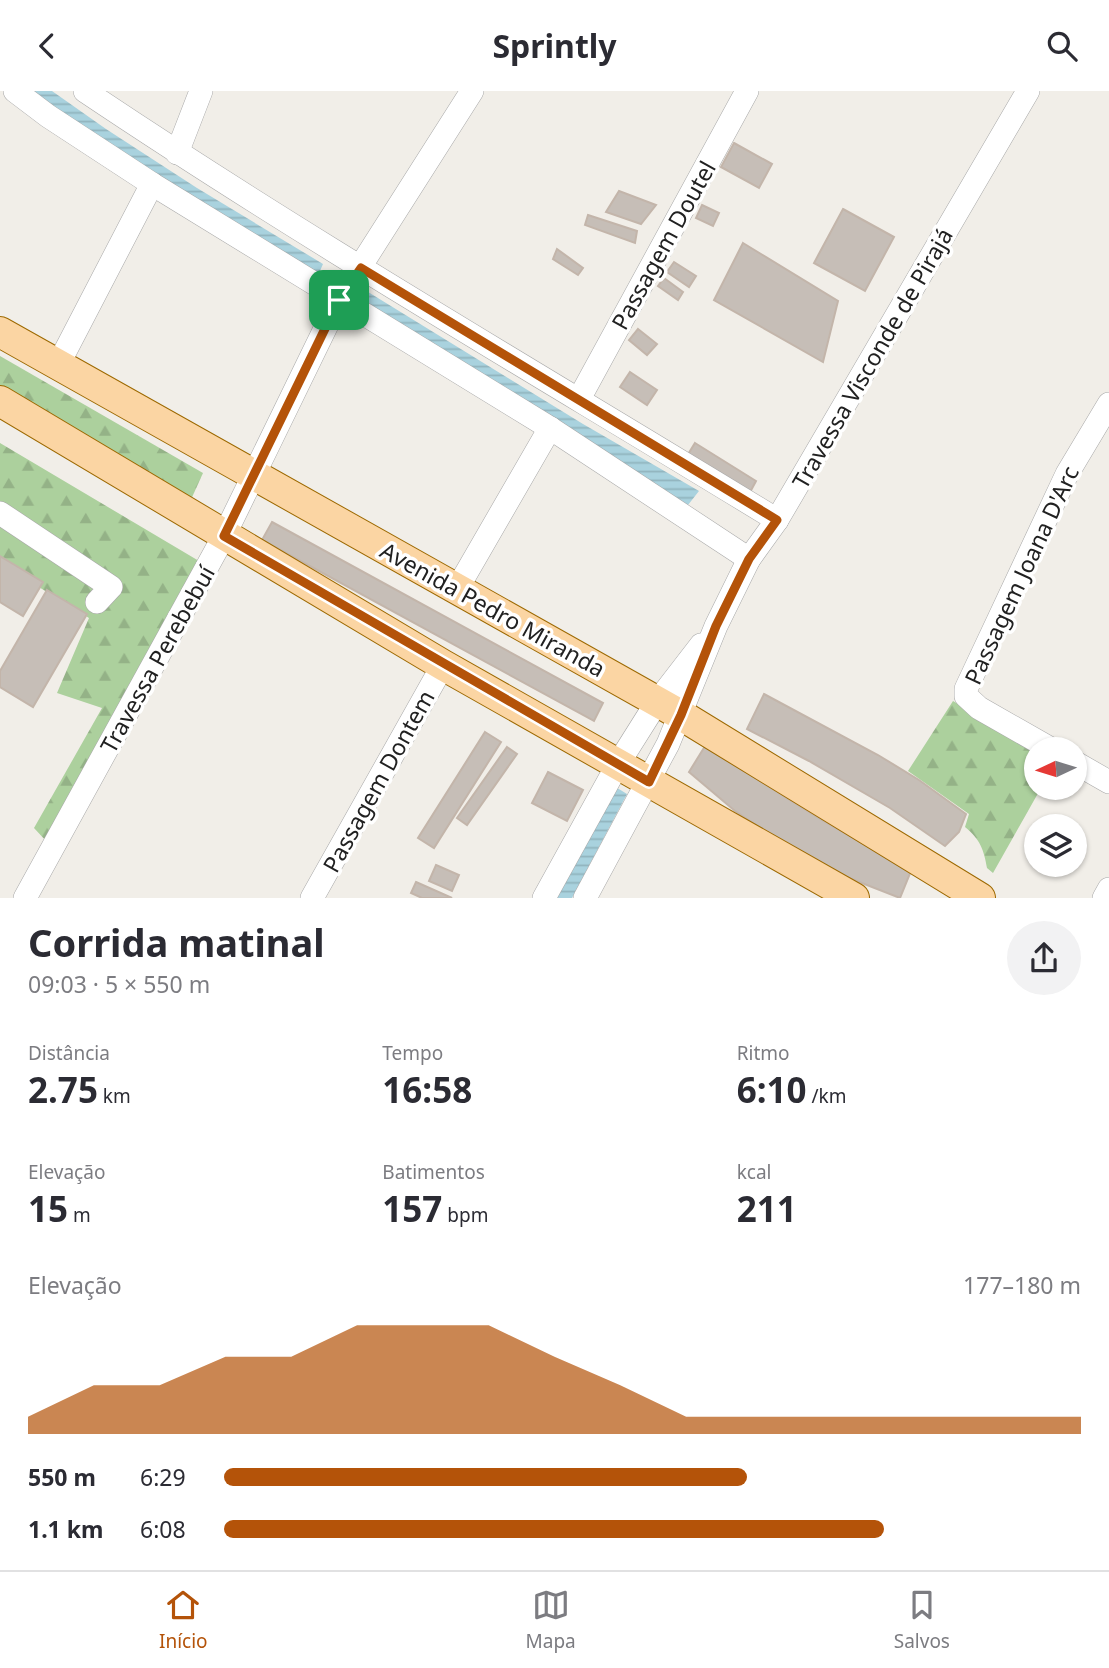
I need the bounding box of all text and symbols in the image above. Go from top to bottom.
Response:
text: Sprintly [492,24,617,67]
icon: back [28,27,66,65]
icon: search [1043,27,1081,65]
street label: Passagem Doutel [603,155,723,335]
street label: Travessa Visconde de Pirajá [784,222,960,494]
pin [309,270,369,330]
icon: arrive [320,281,358,319]
street label: Passagem Joana D'Arc [956,461,1086,689]
street label: Avenida Pedro Miranda [375,534,611,684]
street label: Travessa Perebebuí [92,559,222,758]
street label: Passagem Dontem [315,684,441,878]
north arrow [1024,737,1087,800]
map controls [1024,737,1087,877]
button: layers [1024,814,1087,877]
text: Corrida matinal [28,916,325,968]
button: share [1007,921,1081,995]
text: 09:03 · 5 × 550 m [28,968,210,1000]
text: Distância [28,1040,110,1066]
text: Tempo [382,1040,443,1066]
text: Ritmo [737,1040,790,1066]
text: 2.75 [28,1066,98,1113]
text: 16:58 [382,1066,472,1113]
text: 6:10 [737,1066,807,1113]
text: km [98,1083,131,1109]
text: /km [807,1083,846,1109]
text: Elevação [28,1159,105,1185]
text: Batimentos [382,1159,485,1185]
text: kcal [737,1159,771,1185]
text: 15 [28,1185,68,1232]
text: 157 [382,1185,442,1232]
text: 211 [737,1185,797,1232]
text: m [68,1202,91,1228]
text: bpm [442,1202,488,1228]
text: Elevação [28,1269,122,1301]
text: 177–180 m [963,1269,1081,1301]
text: 550 m [28,1461,96,1493]
text: 6:29 [140,1461,186,1493]
text: 1.1 km [28,1513,103,1545]
text: 6:08 [140,1513,186,1545]
tab: Início [159,1586,208,1654]
tab: Mapa [526,1586,576,1654]
tab: Salvos [894,1586,950,1654]

